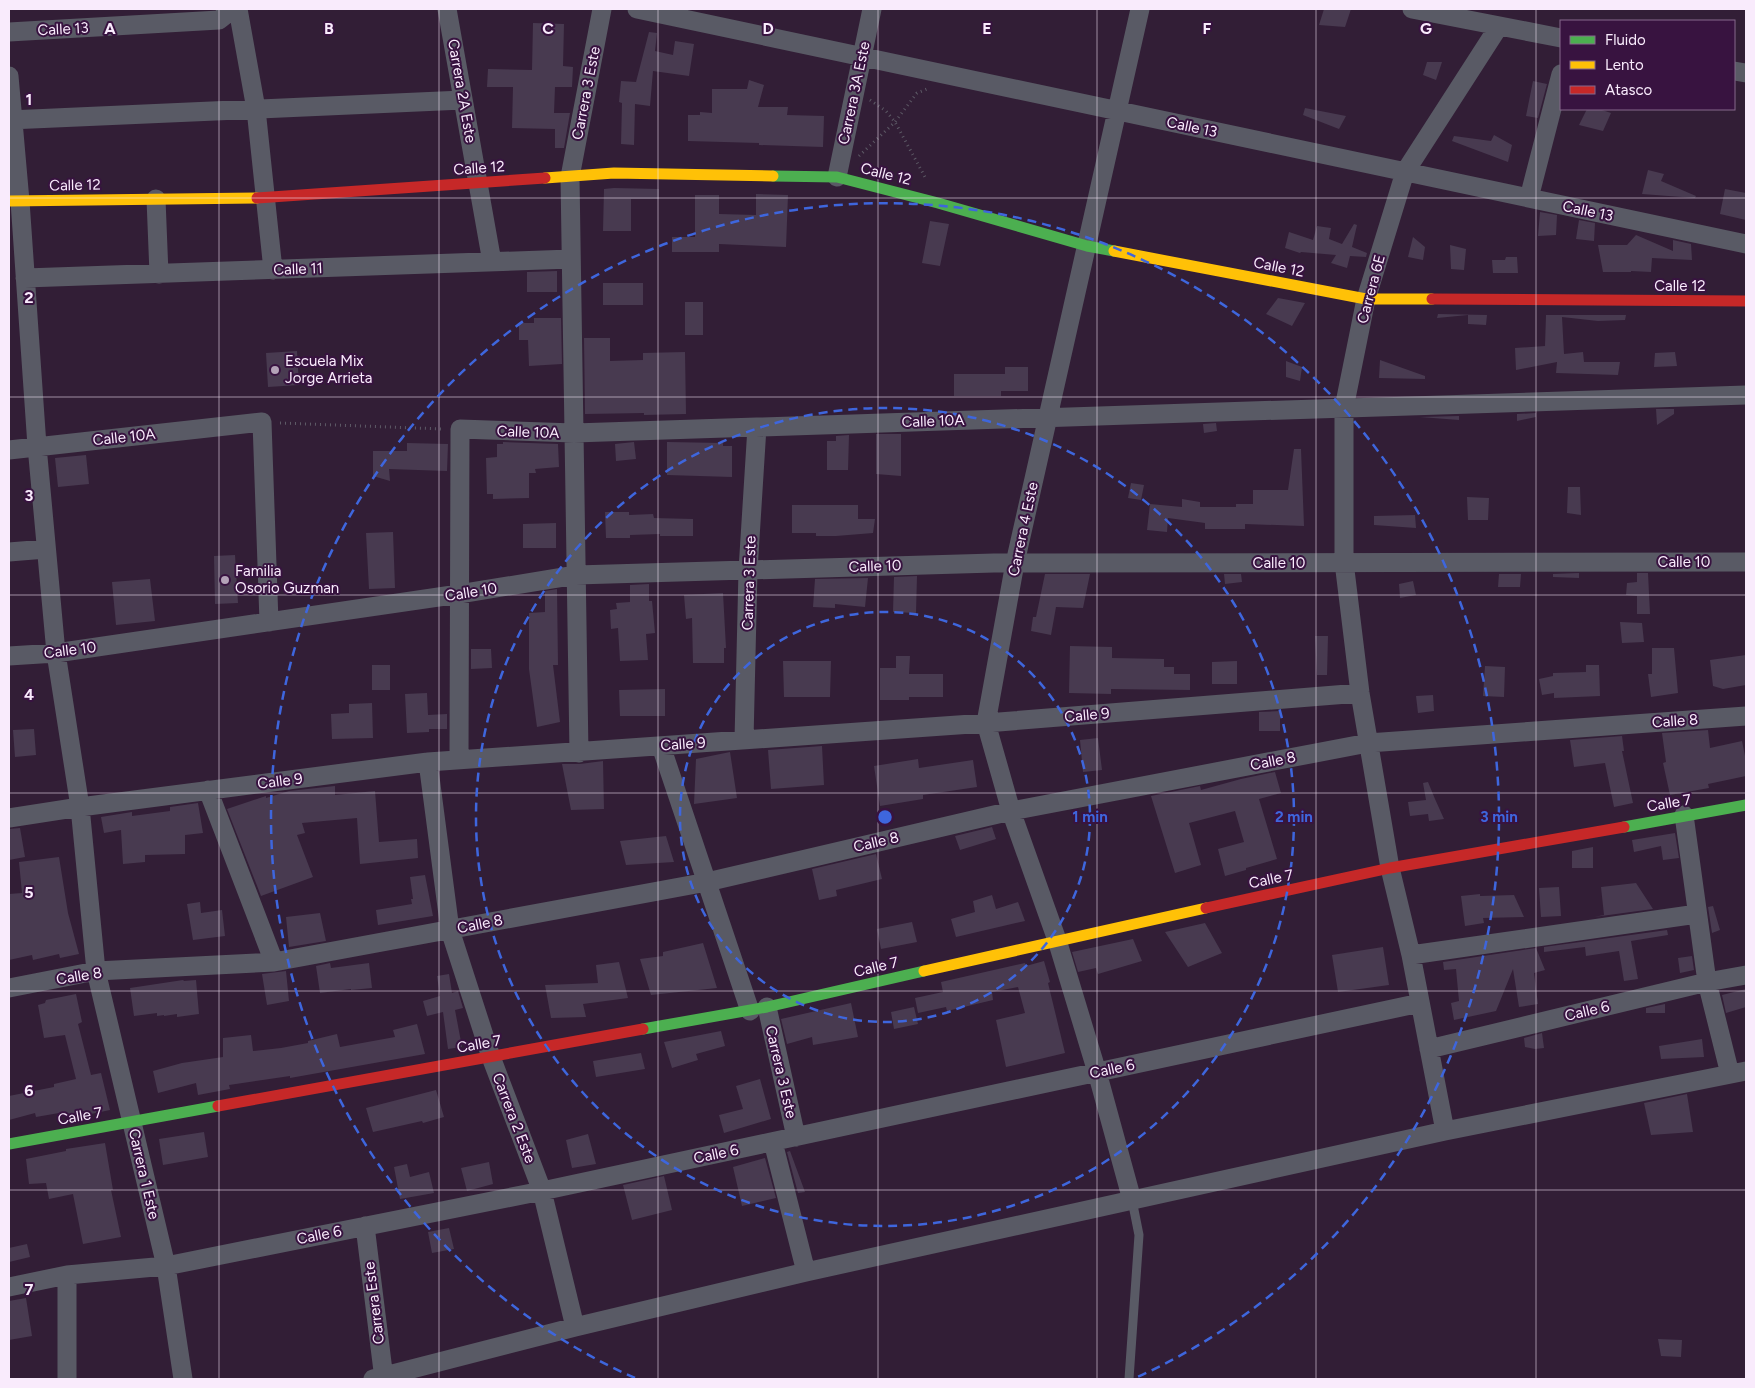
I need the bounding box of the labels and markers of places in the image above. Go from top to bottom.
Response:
place label: Escuela Mix Jorge Arrieta [285,352,372,387]
marker: Escuela Mix Jorge Arrieta [269,364,281,376]
place label: Familia Osorio Guzman [235,562,339,597]
marker: Familia Osorio Guzman [219,574,231,586]
centre of rings [876,808,894,826]

